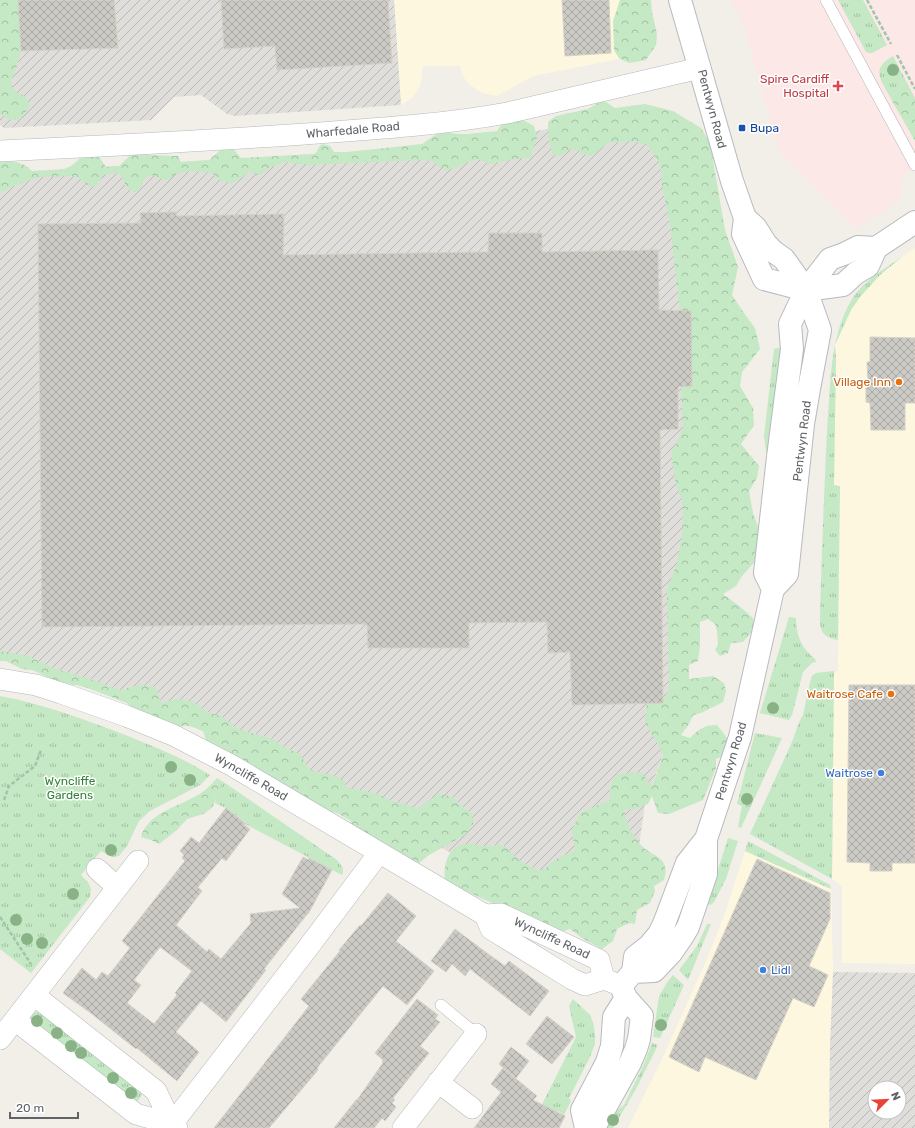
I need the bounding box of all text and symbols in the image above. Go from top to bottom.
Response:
street label: Pentwyn Road [695,68,729,150]
place label: Spire Cardiff Hospital [760,72,830,100]
marker: Spire Cardiff Hospital [832,80,844,92]
street label: Wharfedale Road [306,119,400,141]
place label: Bupa [750,121,779,135]
marker: Bupa [737,123,747,133]
place label: Village Inn [833,375,891,389]
marker: Village Inn [894,377,904,387]
street label: Pentwyn Road [790,400,814,482]
place label: Waitrose Cafe [807,687,883,701]
marker: Waitrose Cafe [886,689,896,699]
street label: Pentwyn Road [712,720,750,802]
street label: Wyncliffe Road [212,750,290,804]
place label: Waitrose [825,766,873,780]
marker: Waitrose [876,768,886,778]
park label: Wyncliffe Gardens [45,774,96,802]
street label: Wyncliffe Road [512,914,592,962]
place label: Lidl [771,963,791,977]
marker: Lidl [758,965,768,975]
north arrow [867,1080,907,1120]
text: N [888,1090,903,1102]
scale bar [10,1094,78,1120]
text: 20 m [16,1101,44,1115]

